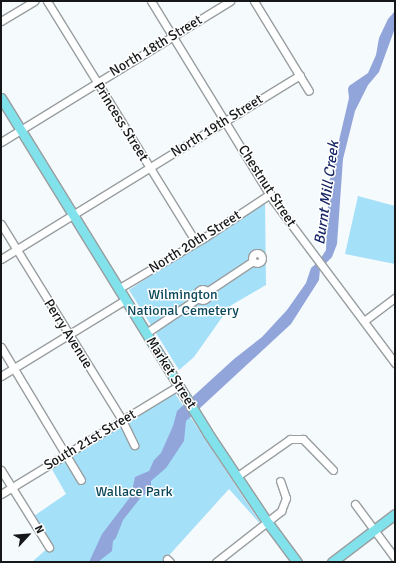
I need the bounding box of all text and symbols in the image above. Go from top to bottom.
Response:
street label: North 18th Street [107,12,205,80]
street label: Princess Street [90,79,152,165]
street label: North 19th Street [168,91,266,161]
water label: Burnt Mill Creek [311,140,343,246]
street label: Chestnut Street [234,142,300,230]
street label: North 20th Street [146,207,244,277]
park label: Wilmington National Cemetery [127,287,239,320]
street label: Perry Avenue [40,296,96,372]
street label: Market Street [142,334,200,412]
street label: South 21st Street [41,406,139,474]
park label: Wallace Park [95,484,173,500]
north arrow [8,515,48,555]
text: N [32,523,47,536]

